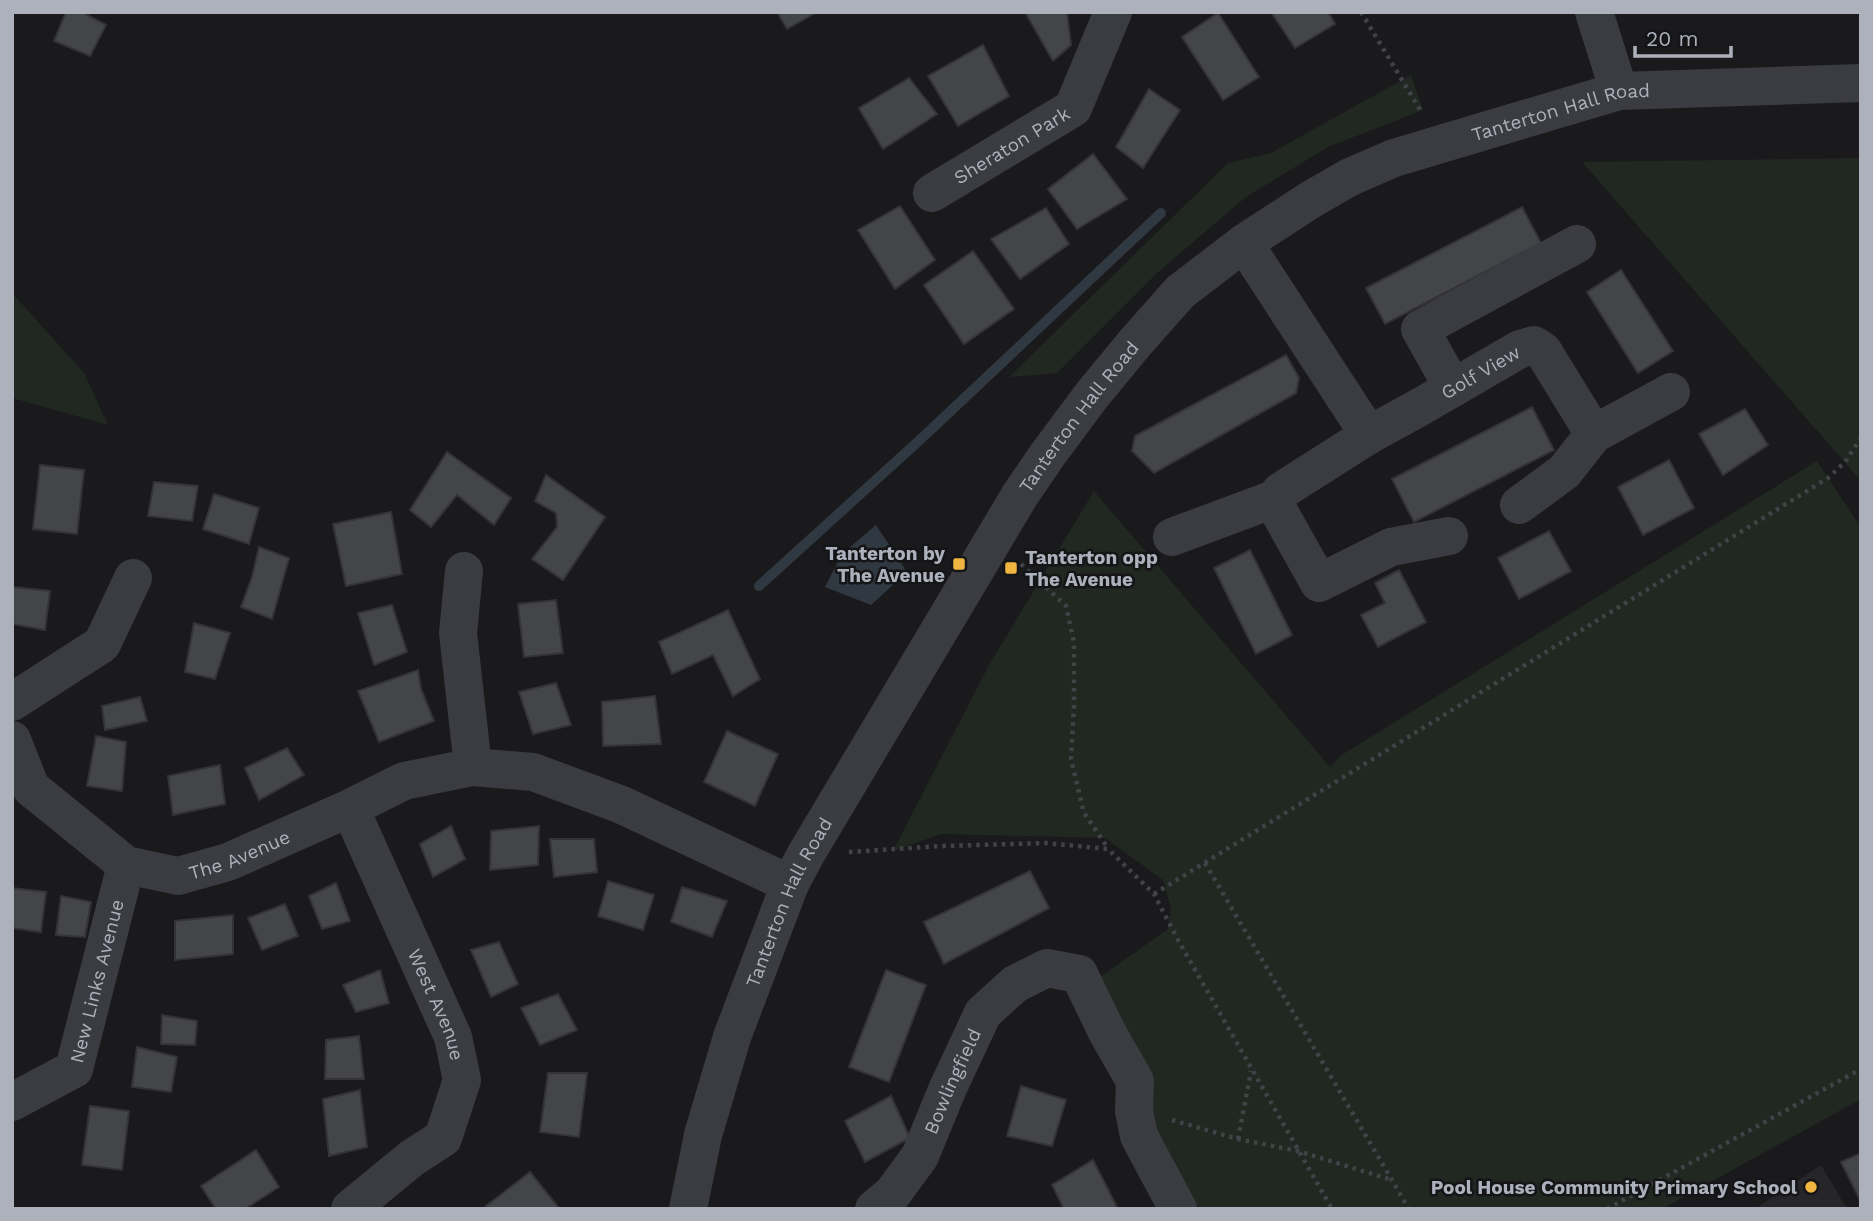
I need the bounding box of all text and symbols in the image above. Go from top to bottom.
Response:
scale bar [1635,14,1731,58]
text: 20 m [1646,26,1698,51]
street label: Tanterton Hall Road [1469,78,1650,146]
street label: Sheraton Park [949,101,1074,189]
street label: Tanterton Hall Road [1014,336,1143,497]
street label: Golf View [1437,340,1524,404]
place label: Tanterton by The Avenue [825,542,945,587]
place label: Tanterton opp The Avenue [1025,546,1158,591]
marker: Tanterton by The Avenue [951,556,967,572]
marker: Tanterton opp The Avenue [1003,560,1019,576]
street label: Tanterton Hall Road [740,813,837,990]
street label: The Avenue [186,825,293,884]
street label: New Links Avenue [64,897,128,1065]
street label: West Avenue [403,945,469,1063]
street label: Bowlingfield [919,1025,986,1138]
place label: Pool House Community Primary School [1431,1176,1798,1199]
marker: Pool House Community Primary School [1803,1179,1819,1195]

